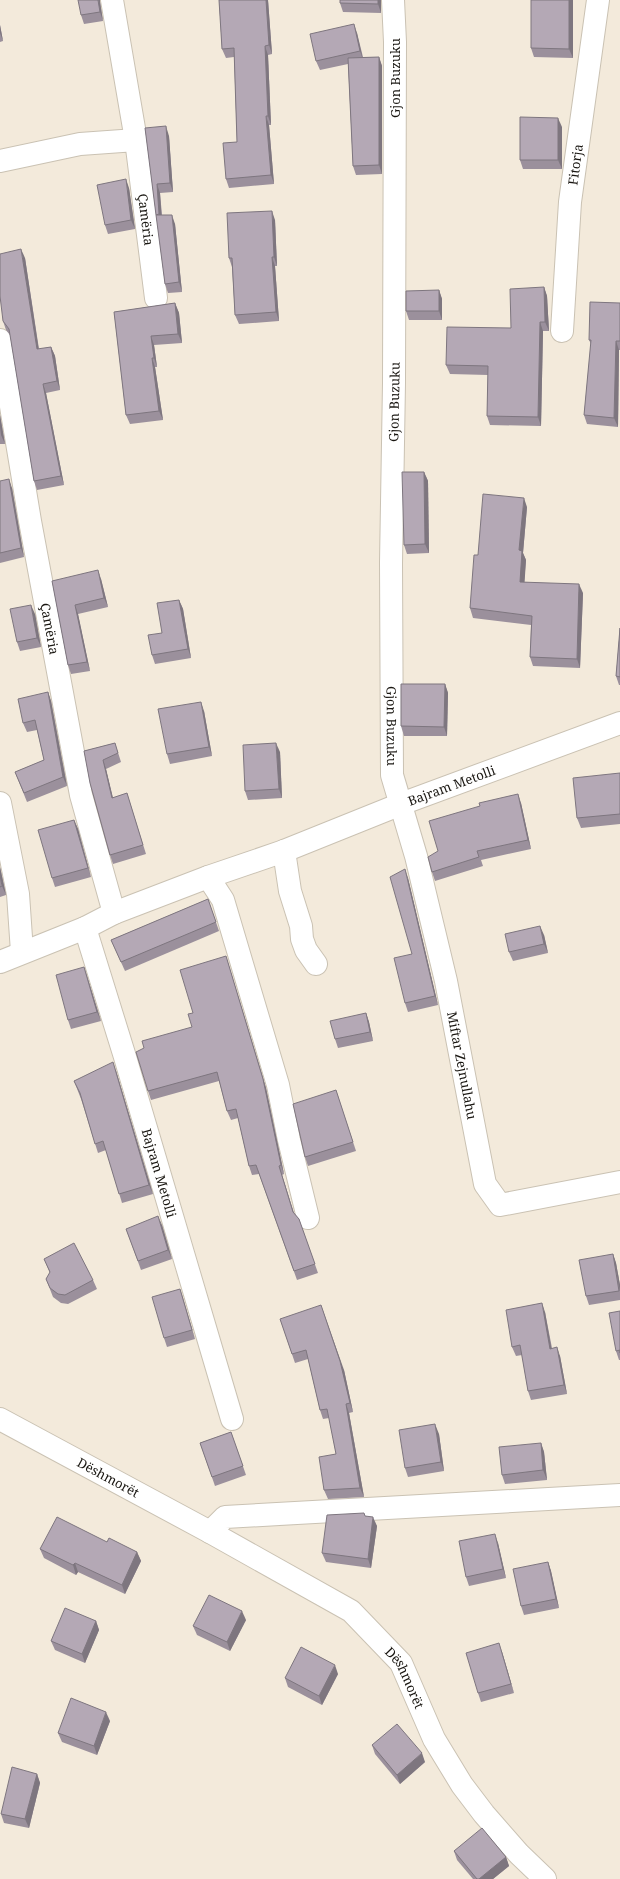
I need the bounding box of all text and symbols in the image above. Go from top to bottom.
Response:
street label: Gjon Buzuku [386,38,404,118]
street label: Fitorja [563,143,587,186]
street label: Çamëria [134,192,158,246]
street label: Gjon Buzuku [384,362,404,442]
street label: Çamëria [36,601,64,656]
street label: Gjon Buzuku [383,686,401,766]
street label: Bajram Metolli [405,761,498,810]
street label: Miftar Zejnullahu [443,1010,481,1121]
street label: Bajram Metolli [138,1126,181,1220]
street label: Dëshmorët [74,1453,143,1502]
street label: Dëshmorët [381,1643,429,1712]

